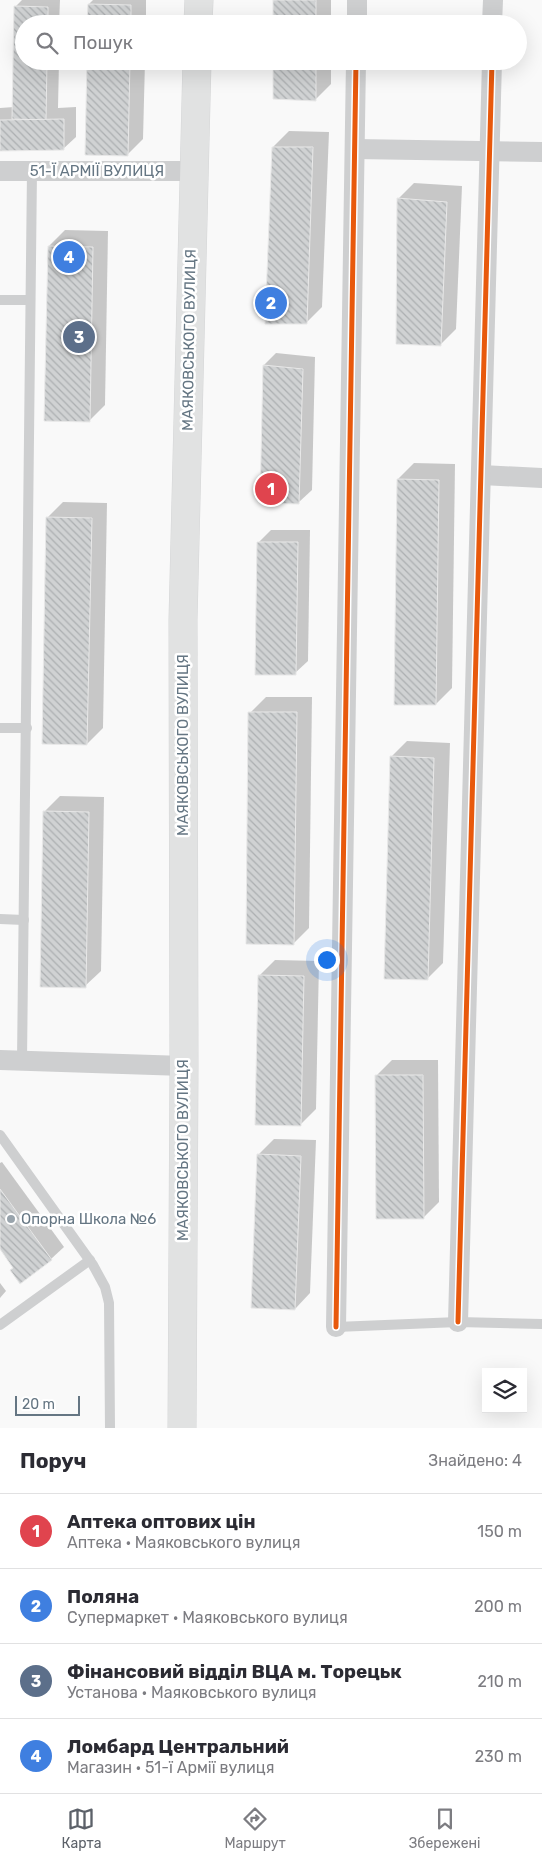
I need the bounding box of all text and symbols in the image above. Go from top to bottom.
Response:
search box [15,15,527,70]
icon: search [33,29,61,57]
text: Пошук [73,31,133,54]
street label: 51-Ї АРМІЇ ВУЛИЦЯ [30,162,164,180]
pin: 4 [53,238,85,276]
street label: МАЯКОВСЬКОГО ВУЛИЦЯ [178,249,200,431]
pin: 2 [255,284,287,322]
pin: 3 [63,318,95,356]
pin: 1 [255,470,287,508]
street label: МАЯКОВСЬКОГО ВУЛИЦЯ [174,654,192,836]
your location [314,947,340,973]
street label: МАЯКОВСЬКОГО ВУЛИЦЯ [174,1059,192,1241]
place label: Опорна Школа №6 [21,1210,156,1228]
marker: Опорна Школа №6 [5,1213,17,1225]
map controls [482,1368,527,1413]
button: layers [482,1368,527,1413]
scale bar [15,1393,80,1416]
text: 20 m [22,1396,55,1413]
text: Поруч [20,1448,86,1473]
text: Знайдено: 4 [428,1451,522,1470]
text: Аптека оптових цін [67,1510,256,1533]
text: 1 [32,1522,40,1541]
text: 150 m [477,1522,522,1541]
text: Аптека · Маяковського вулиця [67,1533,300,1552]
text: Поляна [67,1585,139,1608]
text: 2 [31,1597,41,1616]
text: 200 m [474,1597,522,1616]
text: Супермаркет · Маяковського вулиця [67,1608,348,1627]
text: Фінансовий відділ ВЦА м. Торецьк [67,1660,402,1683]
text: 3 [31,1672,41,1691]
text: 210 m [477,1672,522,1691]
text: Установа · Маяковського вулиця [67,1683,317,1702]
text: Ломбард Центральний [67,1735,289,1758]
text: 4 [31,1747,41,1766]
text: 230 m [475,1747,522,1766]
text: Магазин · 51-ї Армії вулиця [67,1758,274,1777]
tab: Карта [62,1805,101,1852]
tab: Маршрут [225,1805,286,1852]
tab: Збережені [409,1805,480,1852]

